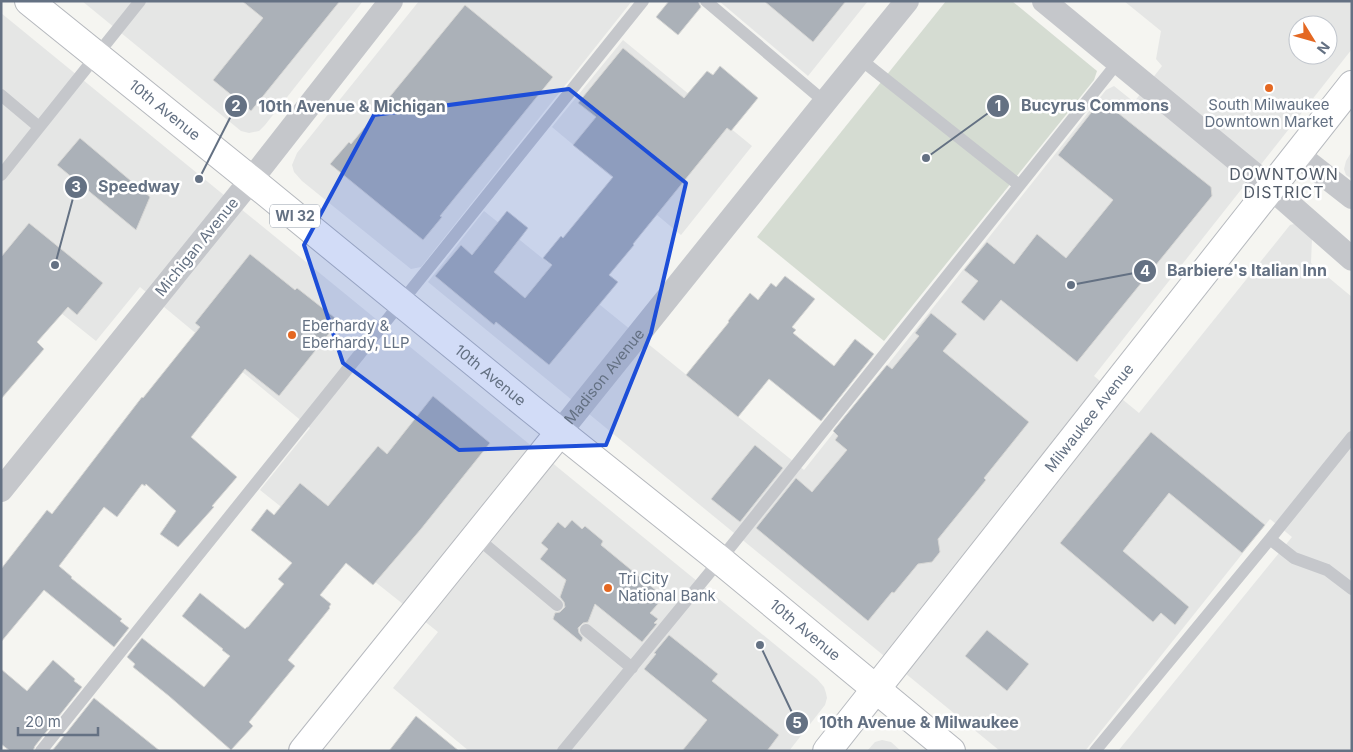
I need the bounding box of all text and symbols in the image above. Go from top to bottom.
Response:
north arrow [1288,15,1338,65]
text: N [1314,39,1334,58]
street label: 10th Avenue [125,75,204,144]
marker: South Milwaukee Downtown Market [1263,82,1275,94]
callout: Bucyrus Commons [986,90,1179,121]
callout: 10th Avenue & Michigan [223,91,456,122]
text: Bucyrus Commons [1021,95,1169,115]
place label: South Milwaukee Downtown Market [1205,95,1334,131]
text: 2 [231,96,241,115]
text: 10th Avenue & Michigan [258,96,446,116]
text: 1 [995,96,1001,115]
district label: DOWNTOWN DISTRICT [1229,164,1339,202]
callout: Speedway [63,171,190,202]
text: Speedway [98,176,180,196]
text: 3 [71,177,81,196]
street label: Michigan Avenue [151,193,242,300]
road number: WI 32 [270,205,320,228]
callout: Barbiere's Italian Inn [1132,255,1337,286]
text: Barbiere's Italian Inn [1167,260,1327,280]
text: 4 [1140,261,1150,280]
place label: Eberhardy & Eberhardy, LLP [302,316,410,352]
street label: Madison Avenue [560,325,648,428]
marker: Eberhardy & Eberhardy, LLP [286,329,298,341]
street label: 10th Avenue [451,340,530,410]
street label: Milwaukee Avenue [1041,360,1138,476]
place label: Tri City National Bank [618,569,716,605]
marker: Tri City National Bank [602,582,614,594]
street label: 10th Avenue [766,595,845,665]
scale bar [18,704,98,736]
callout: 10th Avenue & Milwaukee [784,707,1029,738]
text: 20 m [25,712,61,731]
text: 10th Avenue & Milwaukee [819,712,1019,732]
text: 5 [792,713,802,732]

